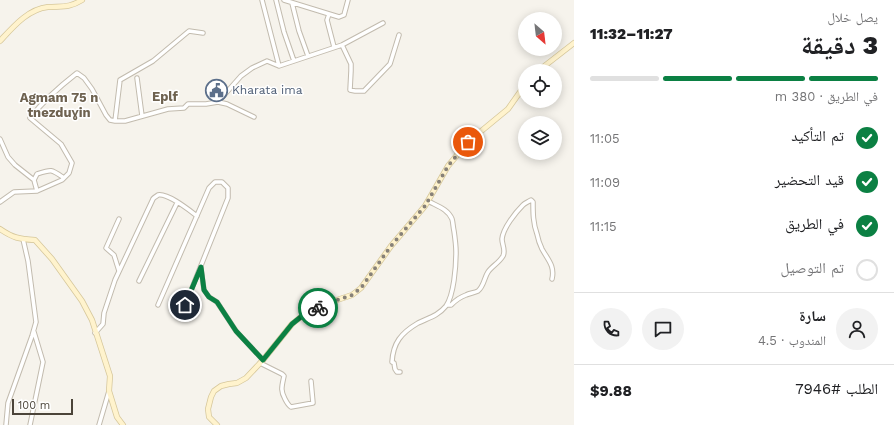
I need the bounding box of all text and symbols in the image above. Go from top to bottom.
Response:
text: يصل خلال [827,10,878,25]
north arrow [518,12,562,56]
map controls [518,12,562,160]
text: 11:27–11:32 [590,25,673,43]
text: 3 دقيقة [801,30,878,60]
button: locate [518,64,562,108]
public building icon: Kharata ima [204,77,230,103]
place label: Kharata ima [232,83,303,97]
district label: Eplf [152,89,179,104]
text: في الطريق · 380 m [775,89,878,104]
district label: Agmam 75 n tnezduɣin [20,90,98,120]
button: layers [518,116,562,160]
pin [451,125,485,159]
text: تم التأكيد [791,127,844,145]
icon: check [856,127,878,149]
icon: bag [457,131,479,153]
text: 11:05 [590,131,620,146]
text: قيد التحضير [775,171,844,189]
icon: check [856,171,878,193]
text: 11:09 [590,175,620,190]
text: في الطريق [785,215,844,233]
icon: check [856,215,878,237]
text: 11:15 [590,219,617,234]
text: تم التوصيل [781,259,844,277]
pin [168,288,202,322]
courier [298,288,338,328]
icon: home [174,294,196,316]
icon: bike [307,297,329,319]
text: سارة [799,307,826,325]
button: phone [590,308,632,350]
button: chat [642,308,684,350]
button: person [836,308,878,350]
text: المندوب · 4.5 [758,333,826,348]
text: الطلب #7946 [795,380,878,398]
text: $9.88 [590,382,632,400]
scale bar [12,397,73,416]
text: 100 m [18,399,50,412]

